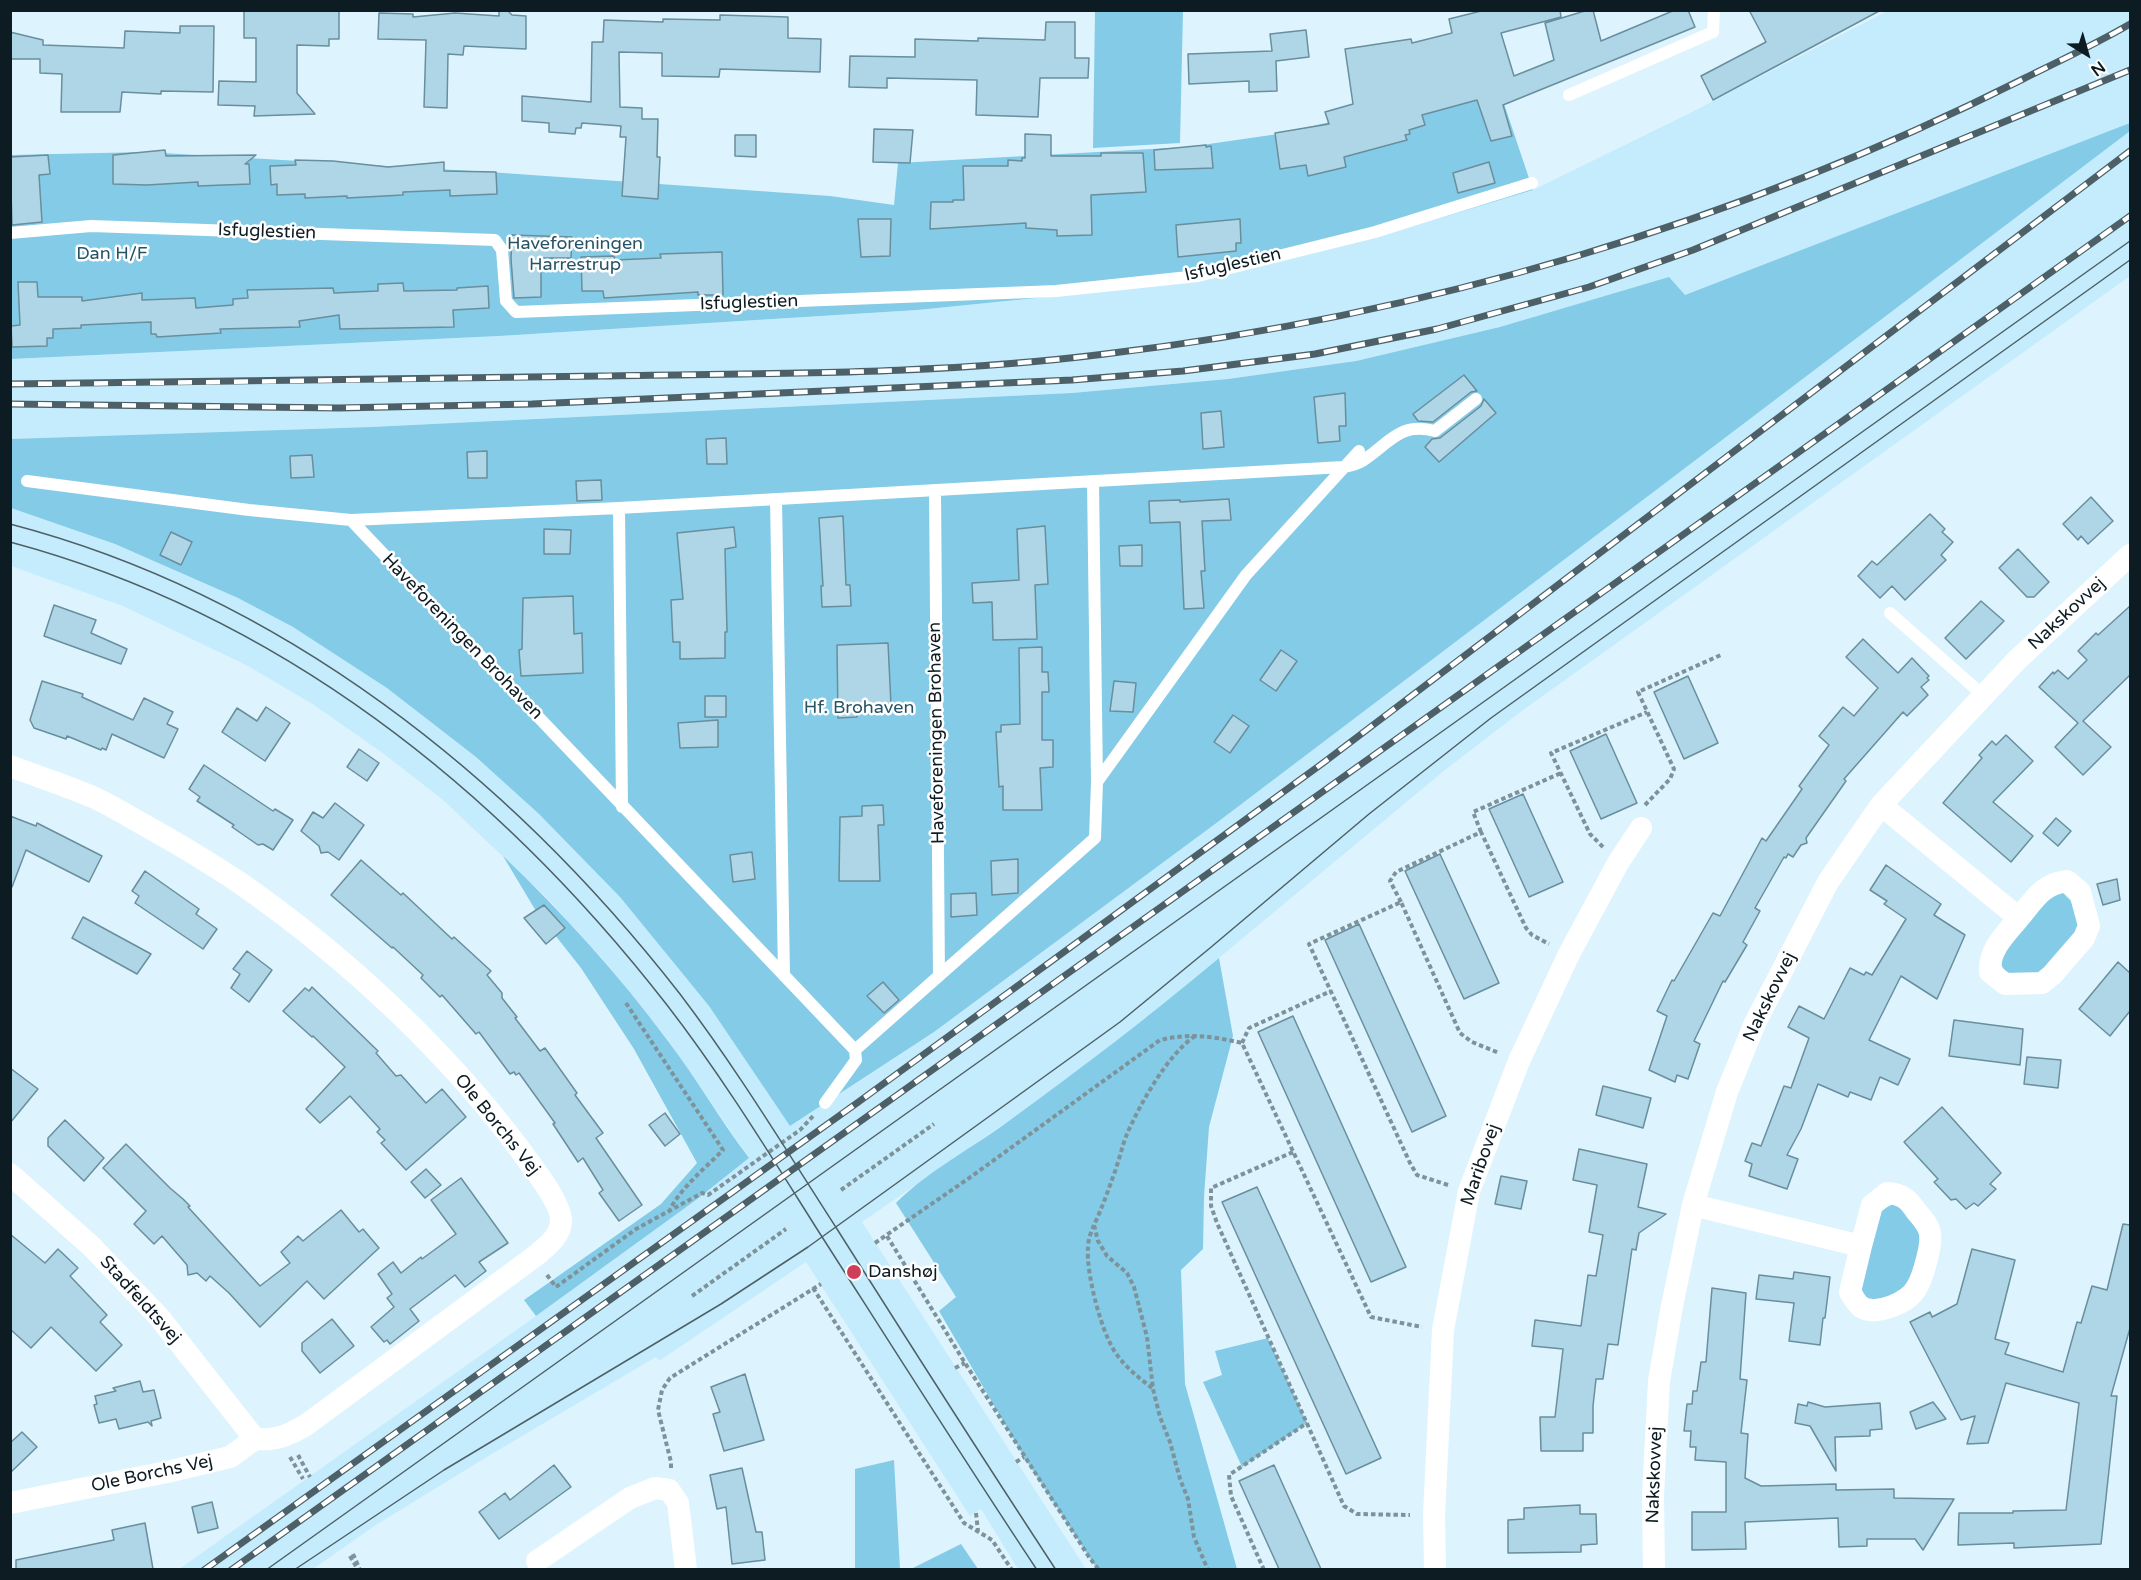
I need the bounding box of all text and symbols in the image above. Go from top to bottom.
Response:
north arrow [2057,24,2117,84]
text: N [2087,57,2109,80]
street label: Isfuglestien [217,219,317,245]
park label: Haveforeningen Harrestrup [507,233,643,276]
park label: Dan H/F [76,243,148,265]
street label: Isfuglestien [1183,243,1283,287]
street label: Isfuglestien [699,290,799,316]
street label: Haveforeningen Brohaven [377,550,547,724]
street label: Nakskovvej [2024,573,2110,655]
street label: Haveforeningen Brohaven [924,622,950,844]
park label: Hf. Brohaven [804,697,914,719]
street label: Nakskovvej [1739,949,1801,1045]
street label: Ole Borchs Vej [450,1070,544,1180]
street label: Maribovej [1457,1121,1505,1209]
street label: Stadfeldtsvej [95,1252,185,1348]
place label: Danshøj [868,1261,938,1283]
marker: Danshøj [845,1263,863,1281]
street label: Nakskovvej [1643,1426,1667,1524]
street label: Ole Borchs Vej [89,1451,215,1497]

